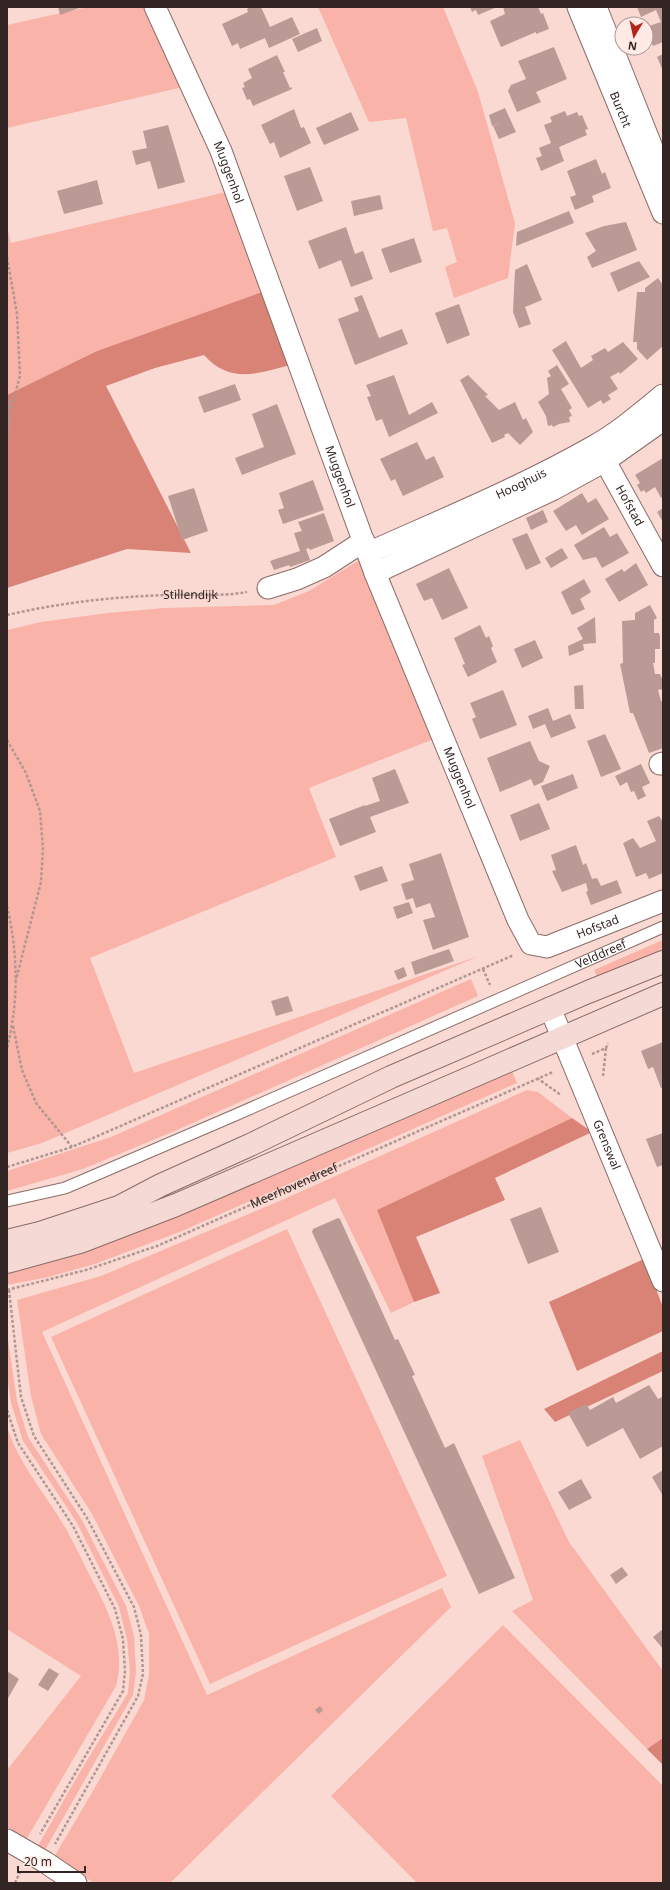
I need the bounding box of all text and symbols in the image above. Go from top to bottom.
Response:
north arrow [614,16,654,56]
text: N [627,38,638,54]
street label: Burcht [606,89,636,131]
street label: Muggenhol [210,138,248,206]
street label: Muggenhol [321,443,359,510]
street label: Hooghuis [493,464,549,503]
street label: Hofstad [612,482,648,529]
street label: Stillendijk [163,586,219,603]
street label: Muggenhol [440,744,480,811]
street label: Hofstad [574,910,621,943]
street label: Velddreef [572,935,630,973]
street label: Grenswal [589,1117,625,1172]
street label: Meerhovendreef [247,1158,341,1212]
scale bar [18,1848,85,1874]
text: 20 m [24,1853,52,1870]

